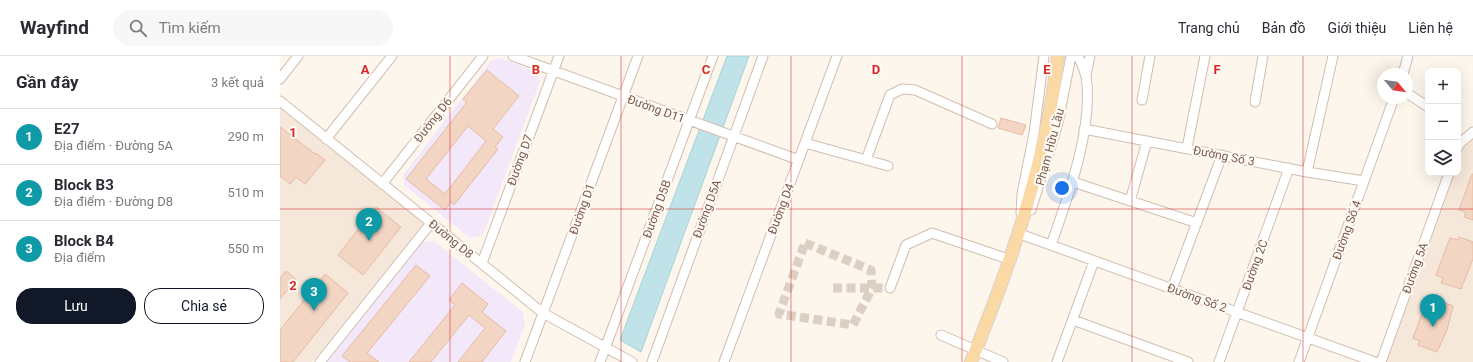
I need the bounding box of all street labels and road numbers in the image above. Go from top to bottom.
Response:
street label: Đường D11 [625,92,687,126]
street label: Đường D6 [411,94,455,145]
street label: Phạm Hữu Lầu [1033,107,1067,187]
street label: Đường D7 [504,132,536,187]
street label: Đường Số 3 [1192,143,1256,169]
street label: Đường D5B [640,178,674,240]
street label: Đường D5A [690,178,724,240]
street label: Đường D4 [765,181,797,236]
street label: Đường D1 [566,182,598,236]
street label: Đường Số 4 [1330,198,1364,262]
street label: Đường D8 [426,217,476,261]
street label: Đường 2C [1239,237,1271,292]
street label: Đường 5A [1399,240,1431,295]
street label: Đường Số 2 [1165,281,1229,315]

